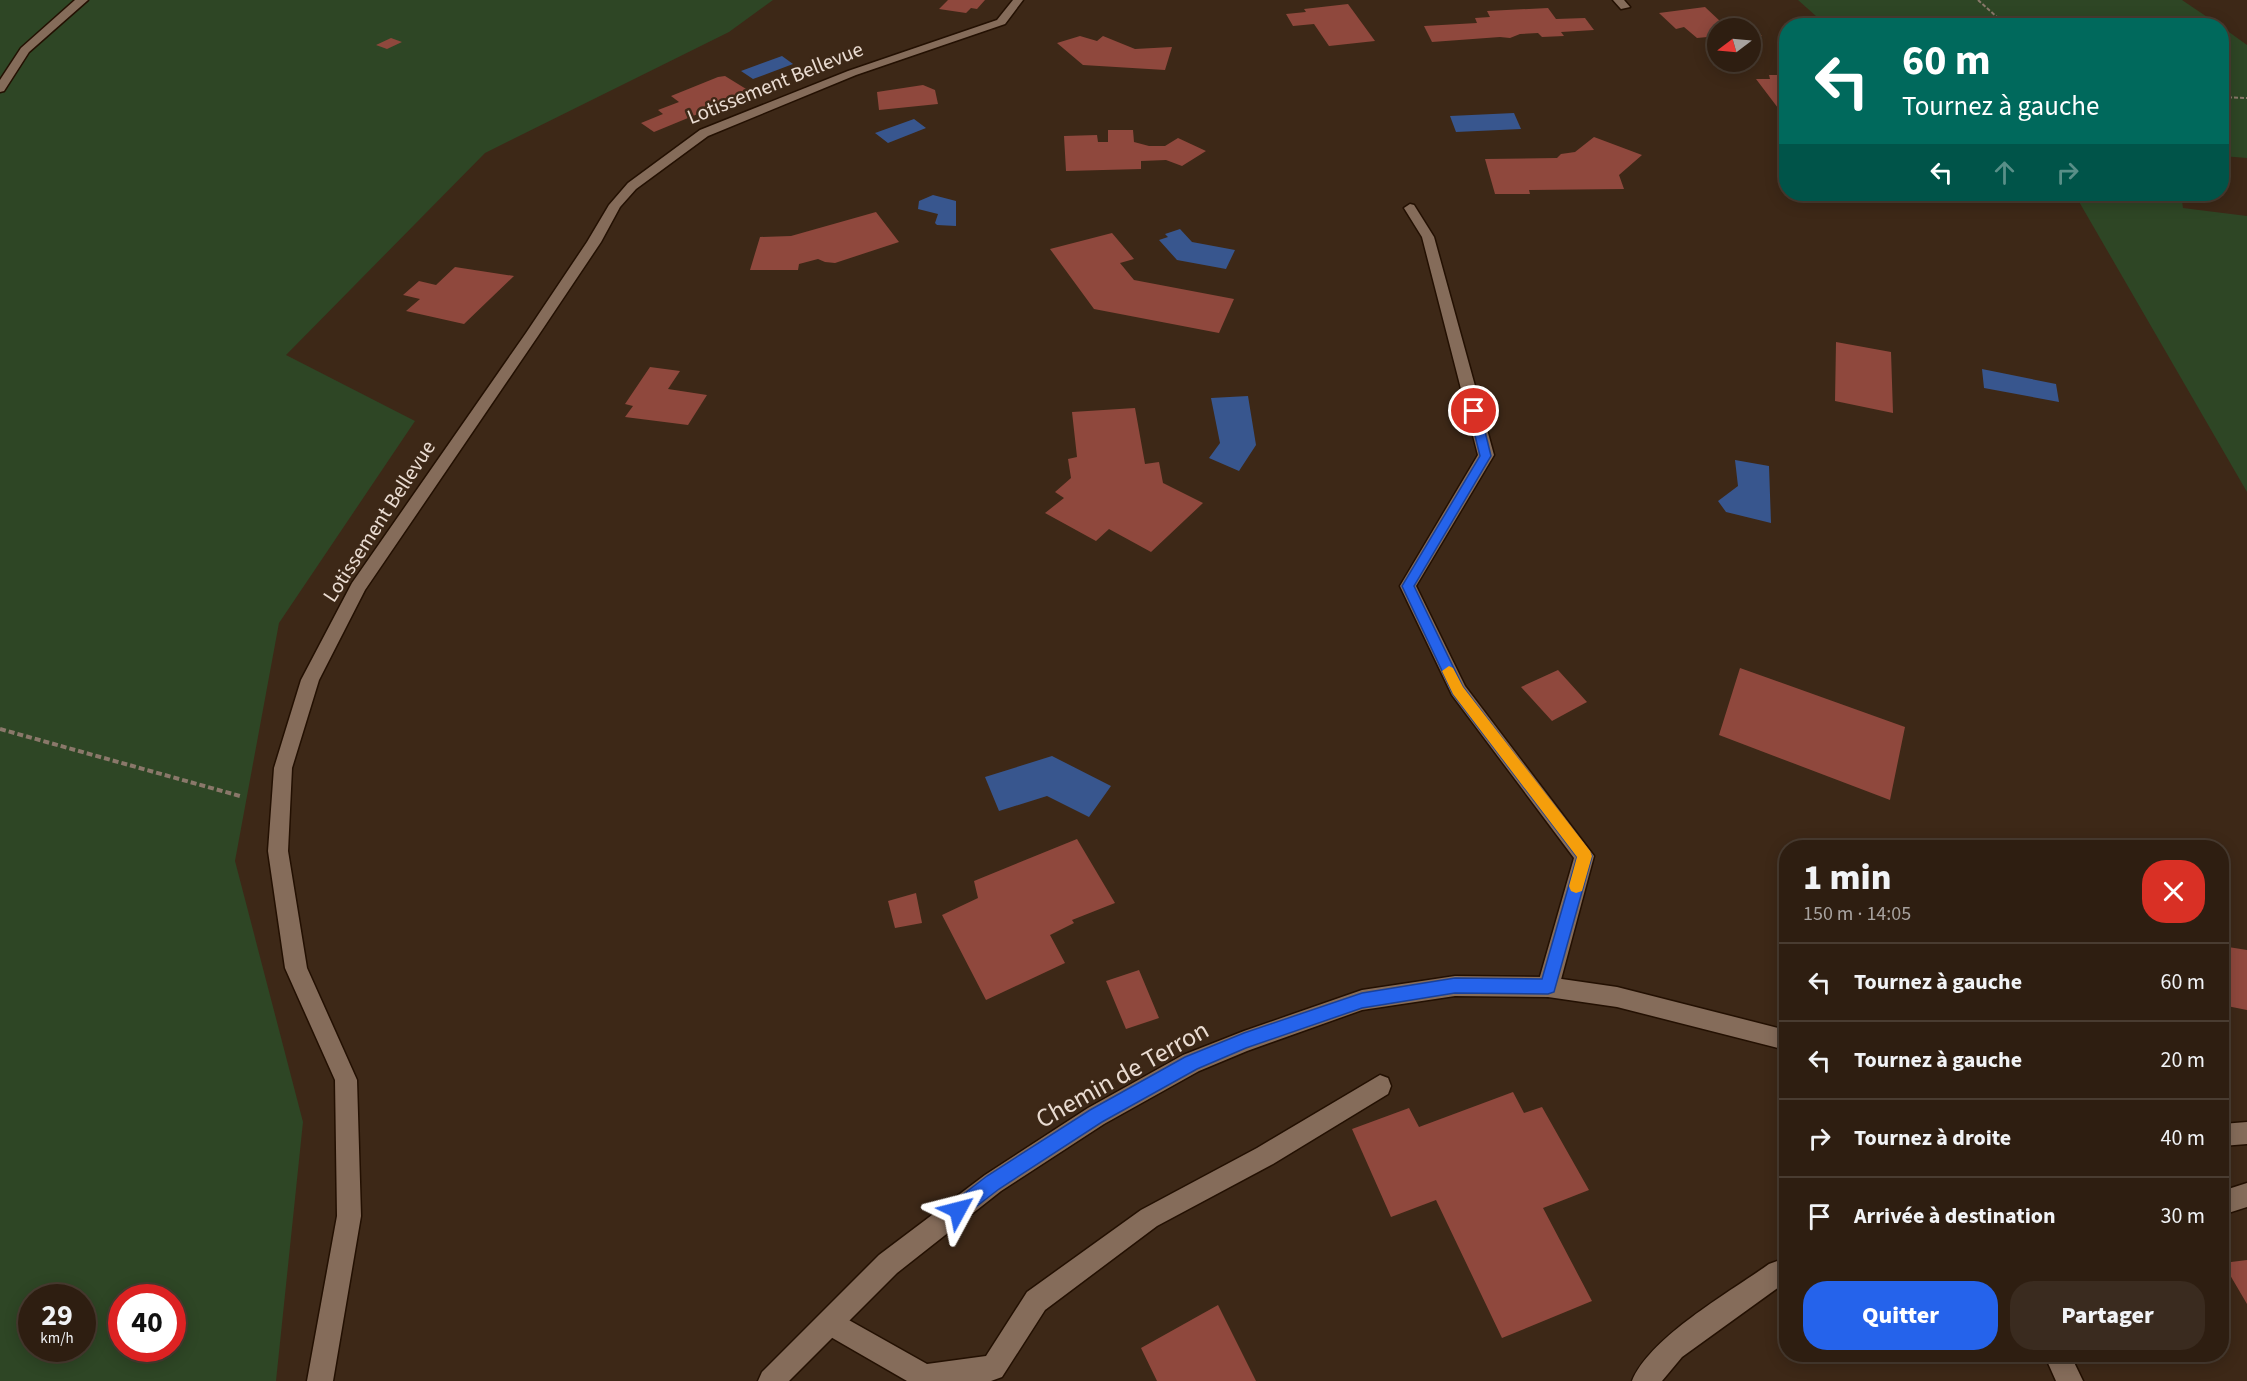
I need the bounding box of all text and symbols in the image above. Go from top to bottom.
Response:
north arrow [1707,18,1761,72]
map controls [1707,18,1761,72]
text: 60 m [1902,31,1991,91]
street label: Lotissement Bellevue [682,34,868,132]
icon: left [1803,42,1881,120]
text: Tournez à gauche [1902,87,2099,126]
icon: left [1925,156,1958,189]
icon: ahead [1988,156,2021,189]
icon: right [2051,156,2084,189]
pin [1448,385,1499,436]
icon: arrive [1457,394,1490,427]
street label: Lotissement Bellevue [315,434,443,608]
text: 1 min [1803,852,1891,903]
button: close [2142,860,2205,923]
text: 150 m · 14:05 [1803,900,1911,928]
icon: left [1803,966,1836,999]
text: Tournez à gauche [1854,966,2022,998]
text: 60 m [2160,966,2205,998]
street label: Chemin de Terron [1029,1011,1216,1137]
icon: left [1803,1044,1836,1077]
text: Tournez à gauche [1854,1044,2022,1076]
text: 20 m [2160,1044,2205,1076]
icon: right [1803,1122,1836,1155]
text: Tournez à droite [1854,1122,2011,1154]
text: 40 m [2160,1122,2205,1154]
position arrow [926,1178,990,1242]
icon: arrive [1803,1200,1836,1233]
text: Arrivée à destination [1854,1200,2056,1232]
text: 30 m [2160,1200,2205,1232]
button: Quitter [1803,1281,1998,1350]
button: Partager [2010,1281,2205,1350]
speed limit sign: 40 [108,1284,186,1362]
text: 29 [41,1294,73,1337]
text: km/h [40,1328,74,1349]

